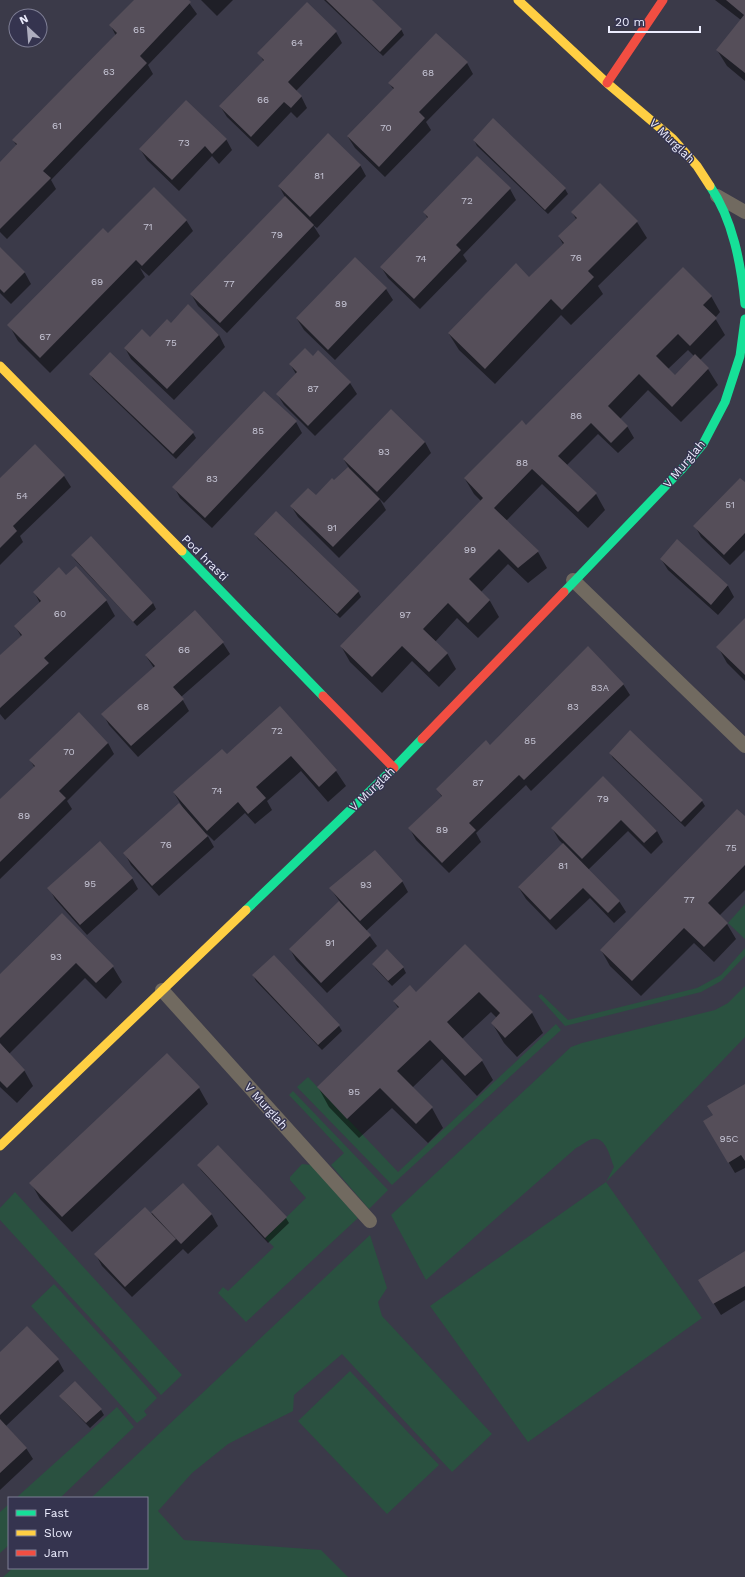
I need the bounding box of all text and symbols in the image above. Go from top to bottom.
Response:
north arrow [8,8,48,48]
scale bar [609,8,700,34]
text: N [17,12,30,27]
text: 20 m [615,15,645,29]
house number: 65 [133,24,145,35]
house number: 64 [291,37,303,48]
house number: 63 [103,66,115,77]
house number: 68 [422,67,434,78]
house number: 66 [257,94,269,105]
street label: V Murglah [646,116,698,166]
house number: 61 [52,120,62,131]
house number: 70 [380,122,392,133]
house number: 73 [178,137,190,148]
house number: 81 [314,170,324,181]
house number: 72 [461,195,473,206]
house number: 71 [143,221,153,232]
house number: 79 [271,229,283,240]
house number: 76 [570,252,582,263]
house number: 74 [415,253,427,264]
house number: 69 [91,276,103,287]
house number: 77 [223,278,235,289]
house number: 89 [335,298,347,309]
house number: 67 [39,331,51,342]
house number: 75 [165,337,177,348]
house number: 87 [307,383,319,394]
house number: 86 [570,410,582,421]
house number: 85 [252,425,264,436]
street label: V Murglah [660,437,708,491]
house number: 93 [378,446,390,457]
house number: 88 [516,457,528,468]
house number: 83 [206,473,218,484]
house number: 54 [16,490,28,501]
house number: 51 [725,499,735,510]
house number: 91 [327,522,337,533]
street label: Pod hrasti [179,532,231,584]
house number: 99 [464,544,476,555]
house number: 60 [54,608,66,619]
house number: 97 [399,609,411,620]
house number: 66 [178,644,190,655]
house number: 83A [591,682,610,693]
house number: 68 [137,701,149,712]
house number: 83 [567,701,579,712]
house number: 72 [271,725,283,736]
house number: 85 [524,735,536,746]
house number: 70 [63,746,75,757]
street label: V Murglah [346,764,398,814]
house number: 87 [472,777,484,788]
house number: 74 [211,785,223,796]
house number: 79 [597,793,609,804]
house number: 89 [18,810,30,821]
house number: 89 [436,824,448,835]
house number: 76 [160,839,172,850]
house number: 75 [725,842,737,853]
house number: 81 [558,860,568,871]
house number: 95 [84,878,96,889]
house number: 93 [360,879,372,890]
house number: 77 [683,894,695,905]
house number: 91 [325,937,335,948]
house number: 93 [50,951,62,962]
street label: V Murglah [241,1080,291,1132]
house number: 95 [348,1086,360,1097]
house number: 95C [720,1133,739,1144]
legend [8,1497,148,1569]
text: Fast [44,1506,69,1520]
text: Slow [44,1526,72,1540]
text: Jam [44,1546,69,1560]

